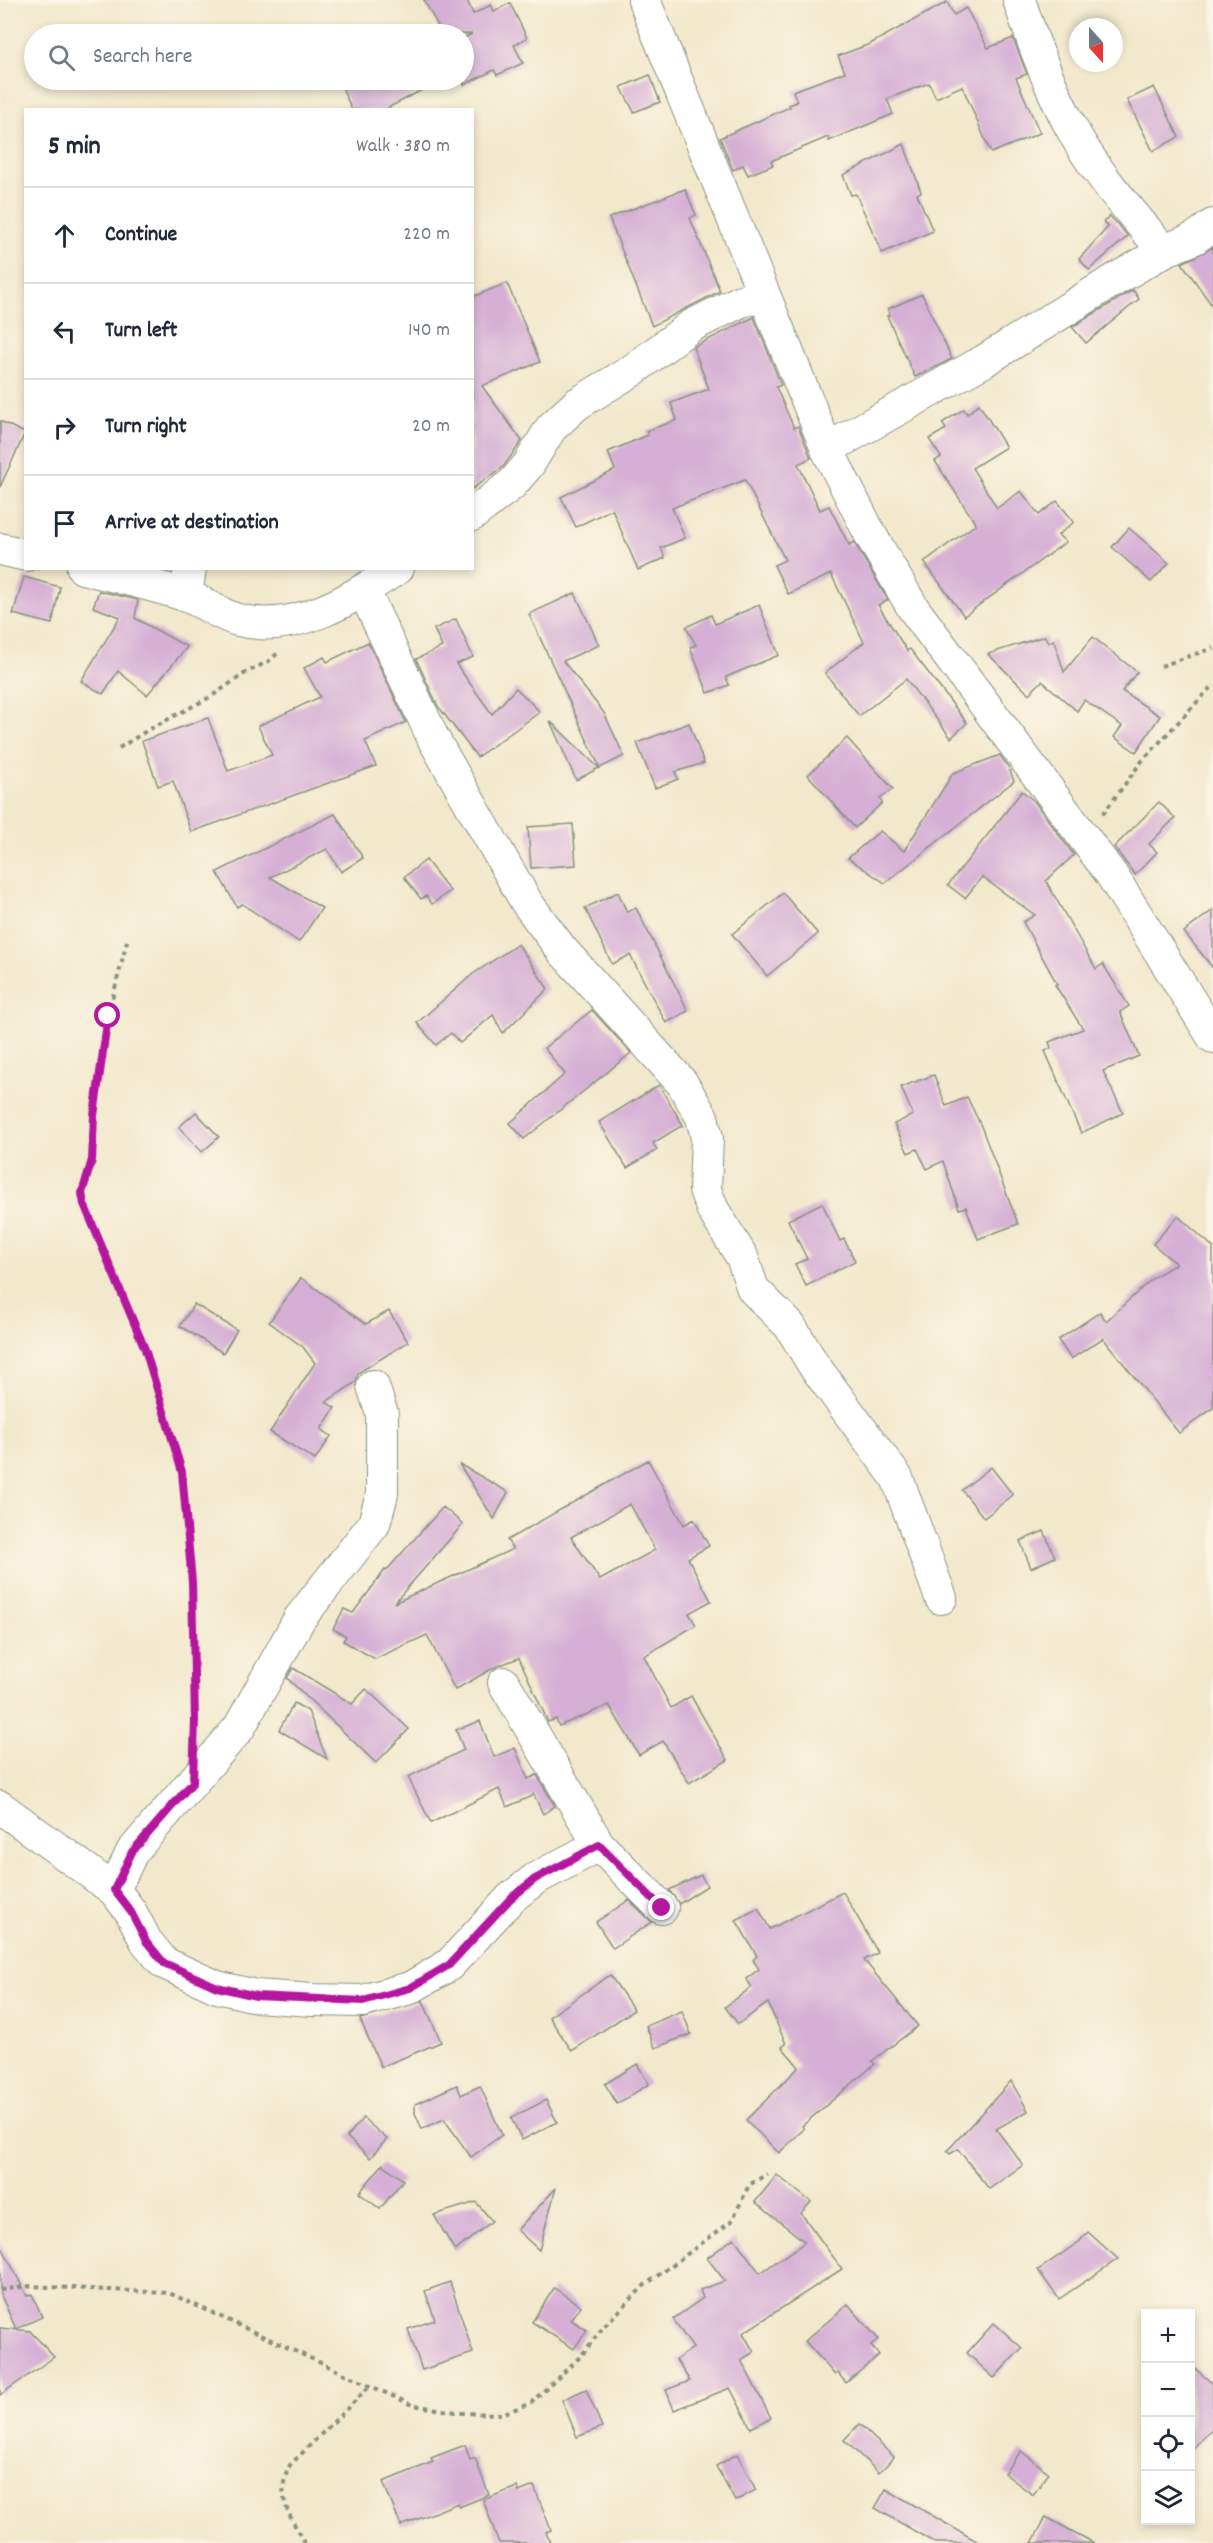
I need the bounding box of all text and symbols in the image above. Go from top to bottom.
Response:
north arrow [1069,18,1123,72]
search box [24,24,474,90]
icon: search [45,41,78,74]
text: Search here [93,42,192,73]
text: 5 min [48,129,101,166]
text: Walk · 380 m [356,133,450,161]
icon: ahead [48,219,81,252]
text: Continue [105,220,177,251]
text: 220 m [403,221,450,249]
icon: left [48,315,81,348]
text: Turn left [105,316,177,347]
text: 140 m [408,317,450,345]
icon: right [48,411,81,444]
text: Turn right [105,412,187,443]
text: 20 m [412,413,450,441]
icon: arrive [48,507,81,540]
text: Arrive at destination [105,508,279,539]
route start [94,1002,120,1028]
route end [648,1894,674,1920]
map controls [1141,2309,1195,2525]
button: + [1141,2309,1195,2363]
button: − [1141,2363,1195,2417]
button: locate [1141,2417,1195,2471]
button: layers [1141,2471,1195,2525]

